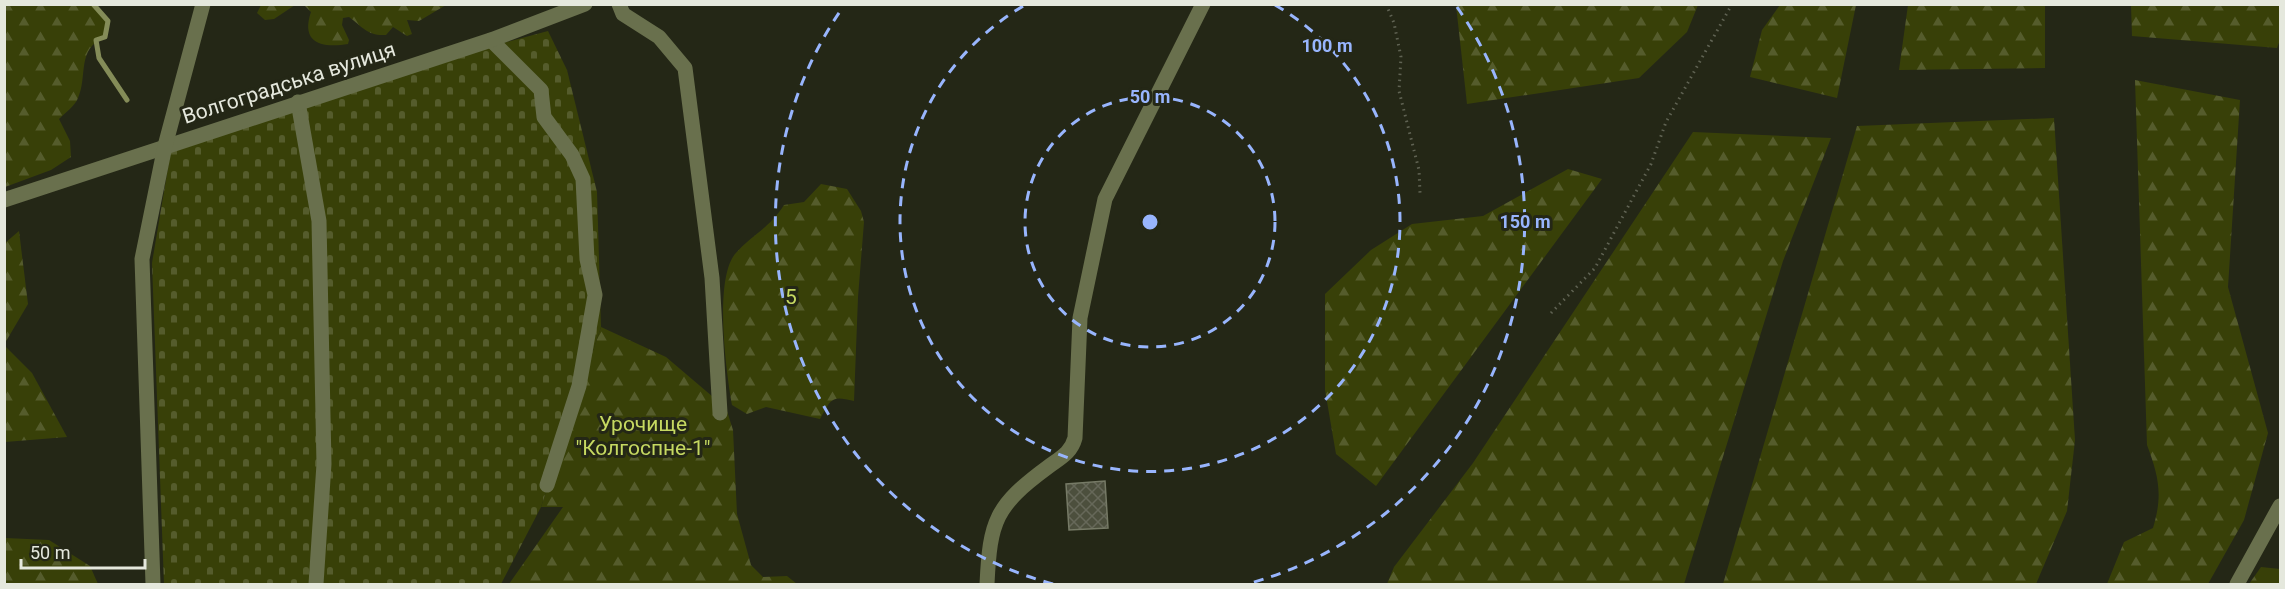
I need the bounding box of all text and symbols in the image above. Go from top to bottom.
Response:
text: 100 m [1301,35,1353,56]
street label: Волгоградська вулиця [179,37,399,129]
text: 50 m [1130,86,1170,107]
text: 150 m [1499,211,1551,232]
centre of rings [1140,212,1160,232]
park label: 5 [785,285,797,309]
park label: Урочище "Колгоспне-1" [575,412,711,460]
scale bar [21,532,146,570]
text: 50 m [30,542,70,563]

